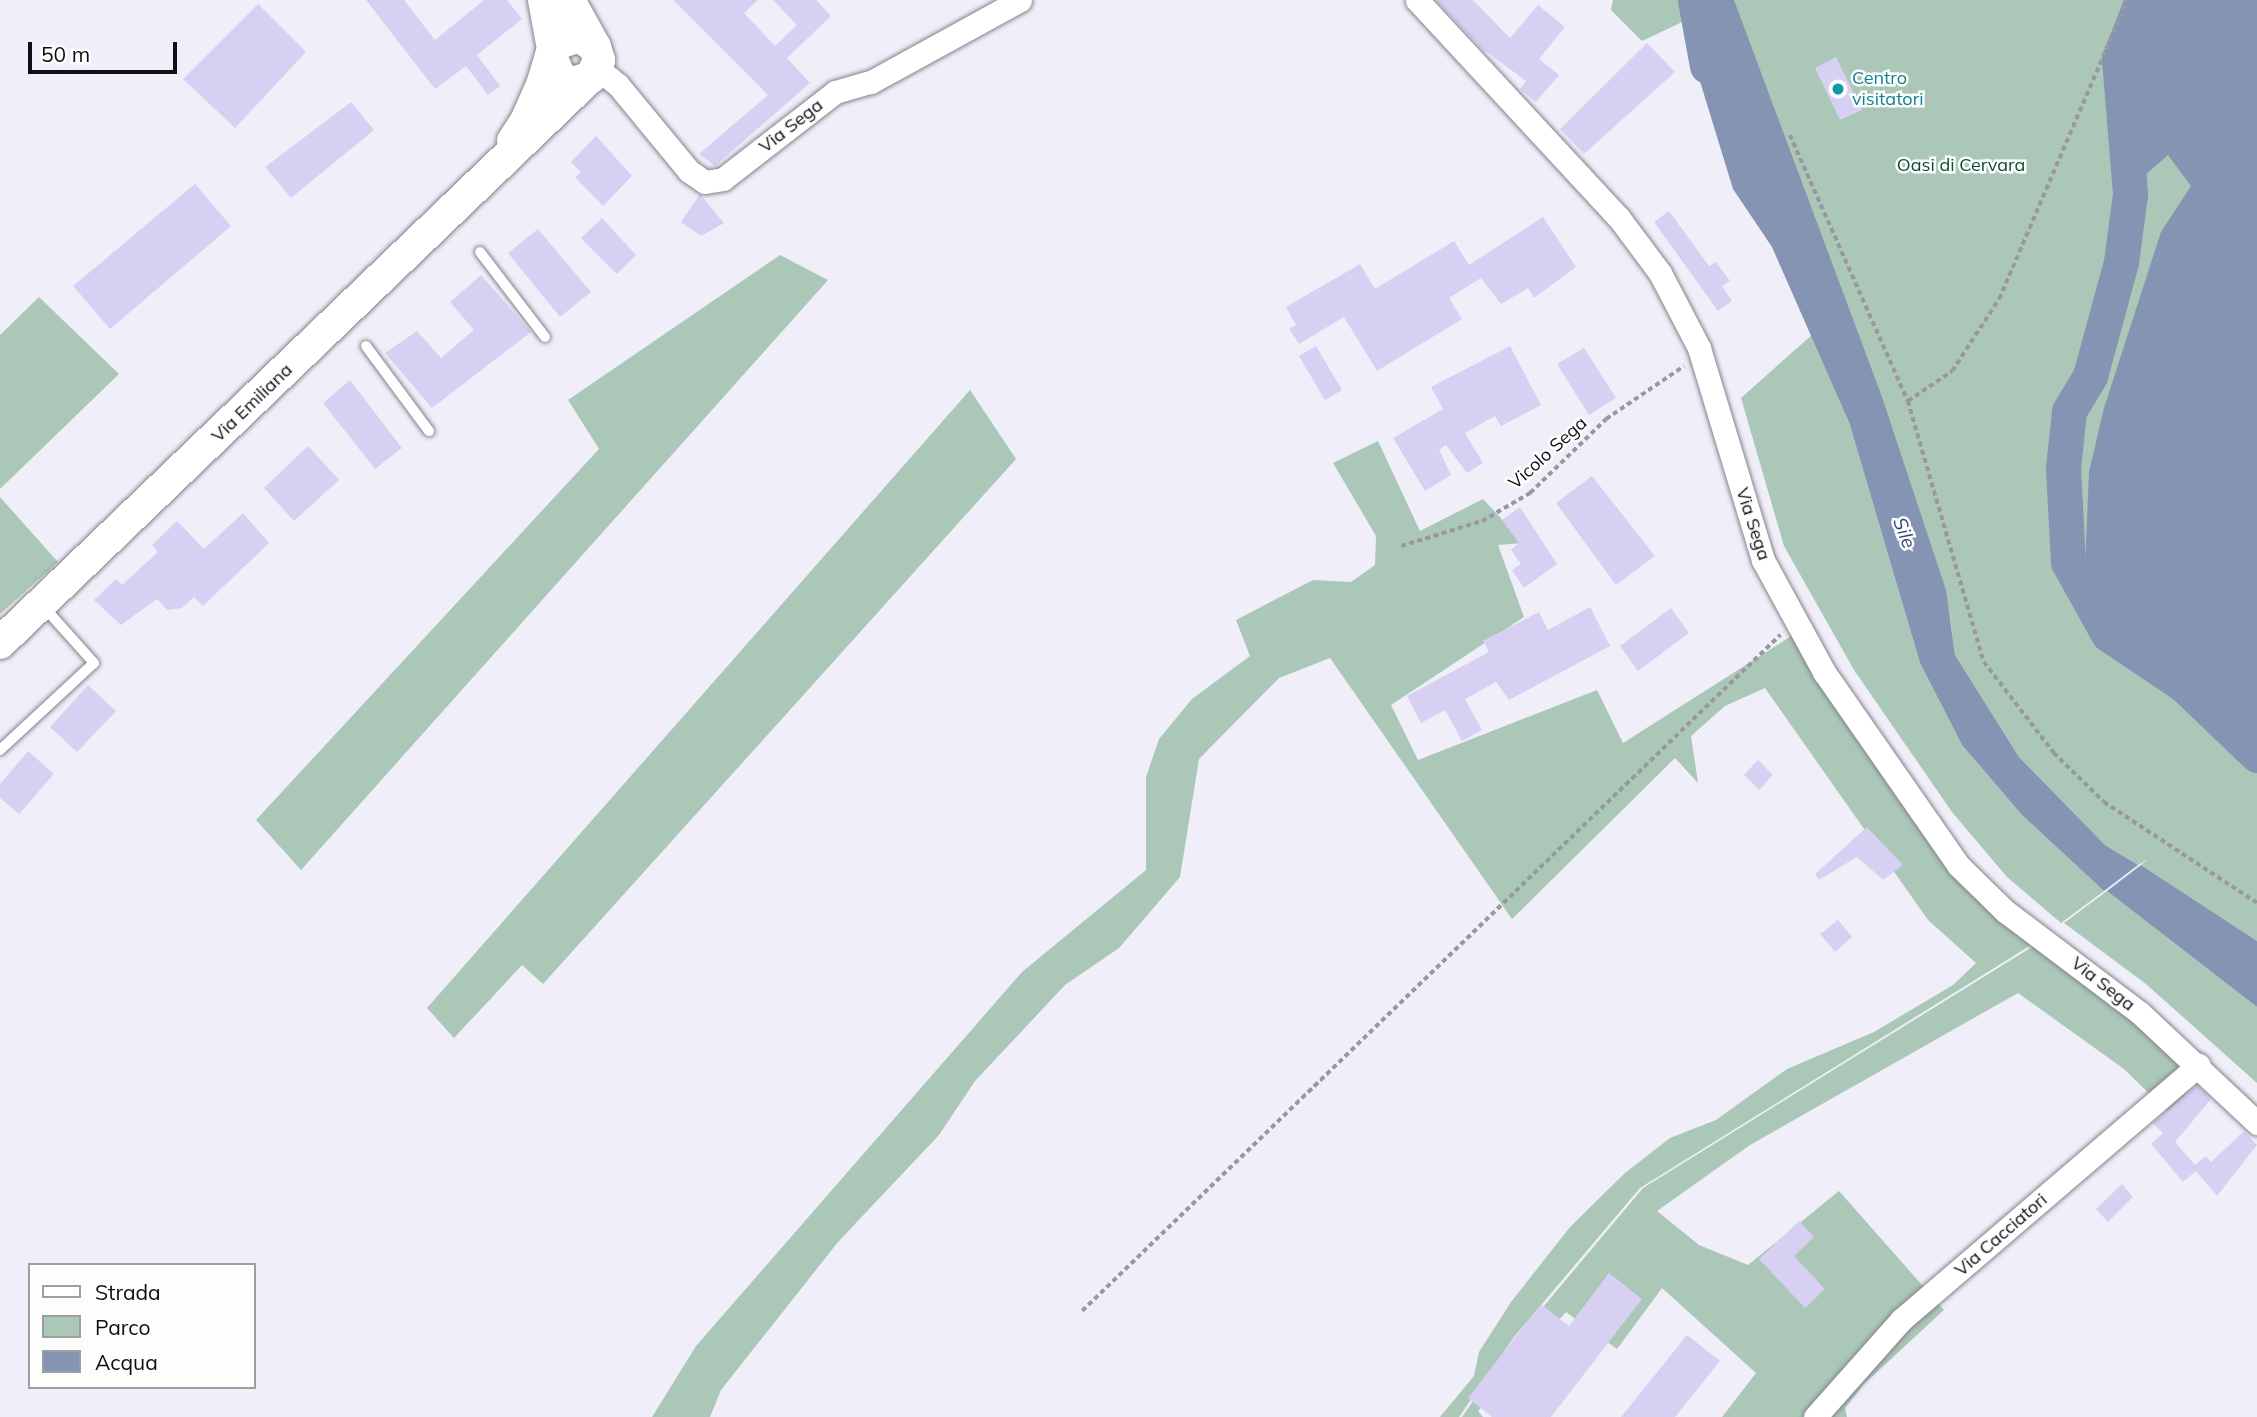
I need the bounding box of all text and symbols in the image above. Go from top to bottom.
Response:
scale bar [32,28,180,72]
text: 50 m [41,41,90,67]
place label: Centro visitatori [1852,68,1923,110]
marker: Centro visitatori [1830,81,1846,97]
street label: Via Sega [755,94,827,158]
park label: Oasi di Cervara [1897,154,2025,176]
street label: Via Emiliana [207,359,297,447]
street label: Vicolo Sega [1504,412,1592,494]
street label: Via Sega [1731,485,1775,563]
water label: Sile [1888,514,1920,552]
street label: Via Sega [2067,952,2139,1016]
street label: Via Cacciatori [1950,1189,2052,1281]
legend [28,1263,256,1389]
text: Strada [95,1279,161,1305]
text: Parco [95,1314,150,1340]
text: Acqua [95,1349,158,1375]

